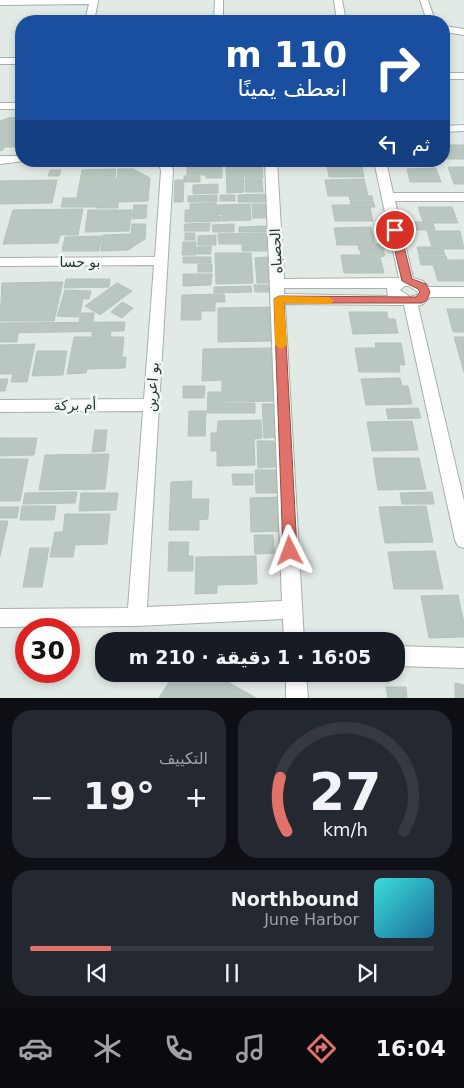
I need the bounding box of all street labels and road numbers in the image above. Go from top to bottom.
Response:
street label: الحصباه [267,228,285,274]
street label: بو حسا [60,254,101,271]
street label: بو اعرين [142,361,163,413]
street label: أم بركة [53,396,97,414]

